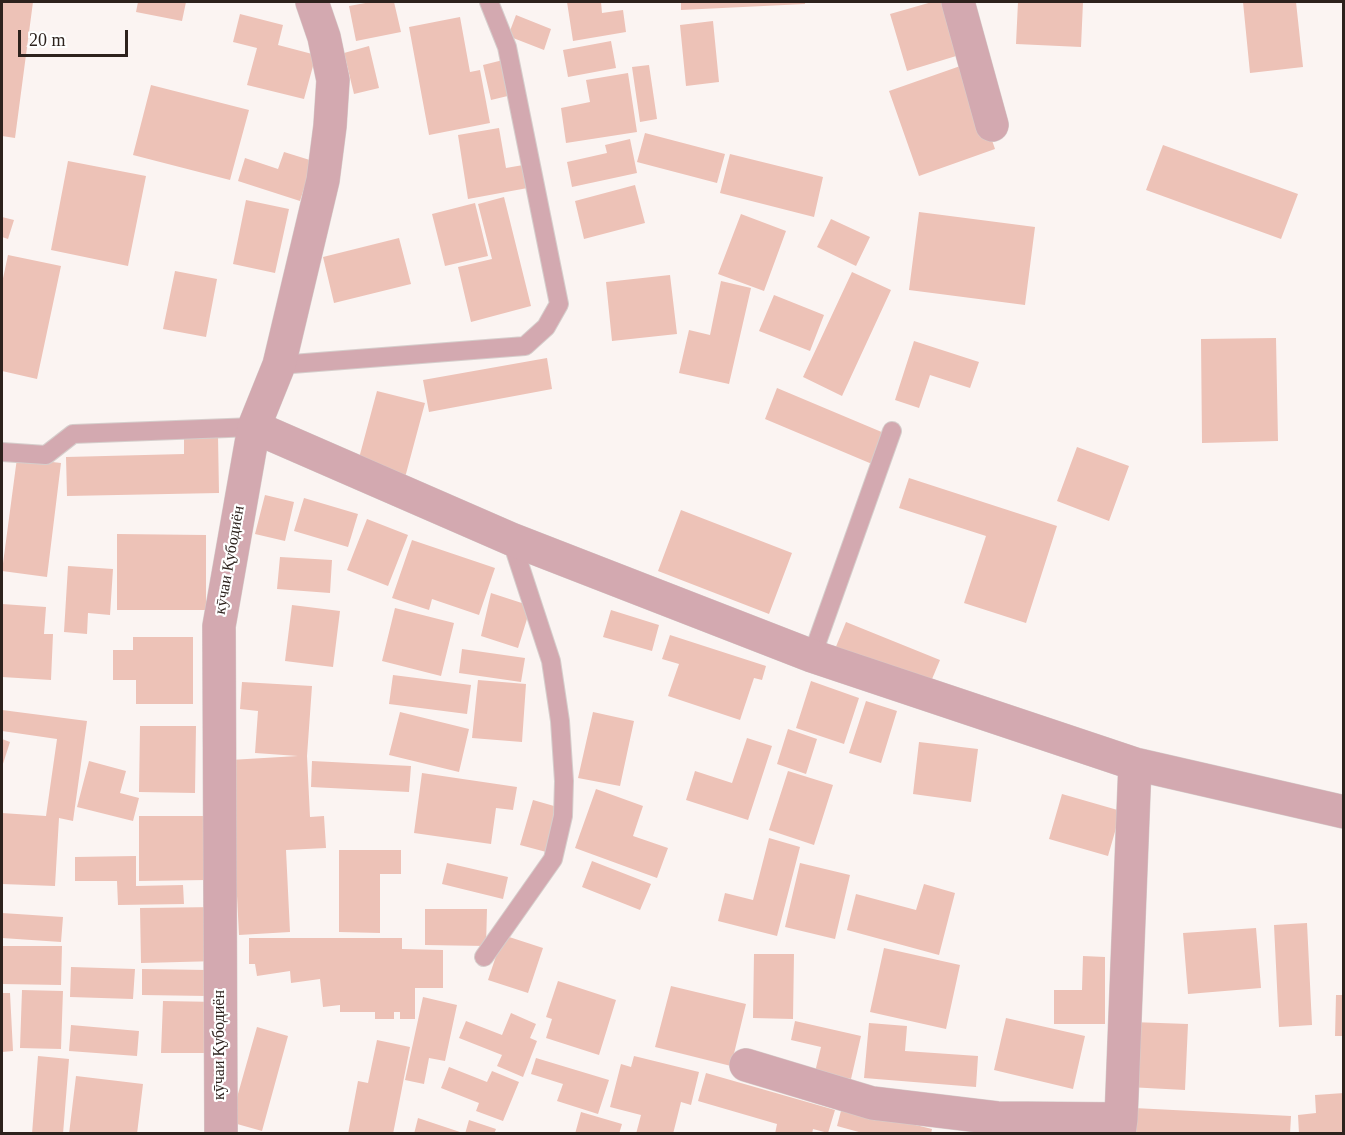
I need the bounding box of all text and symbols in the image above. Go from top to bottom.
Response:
scale bar [21,18,130,56]
text: 20 m [29,30,66,50]
street label: кӯчаи Қубодиён [211,504,249,616]
street label: кӯчаи Қубодиён [210,990,230,1100]

